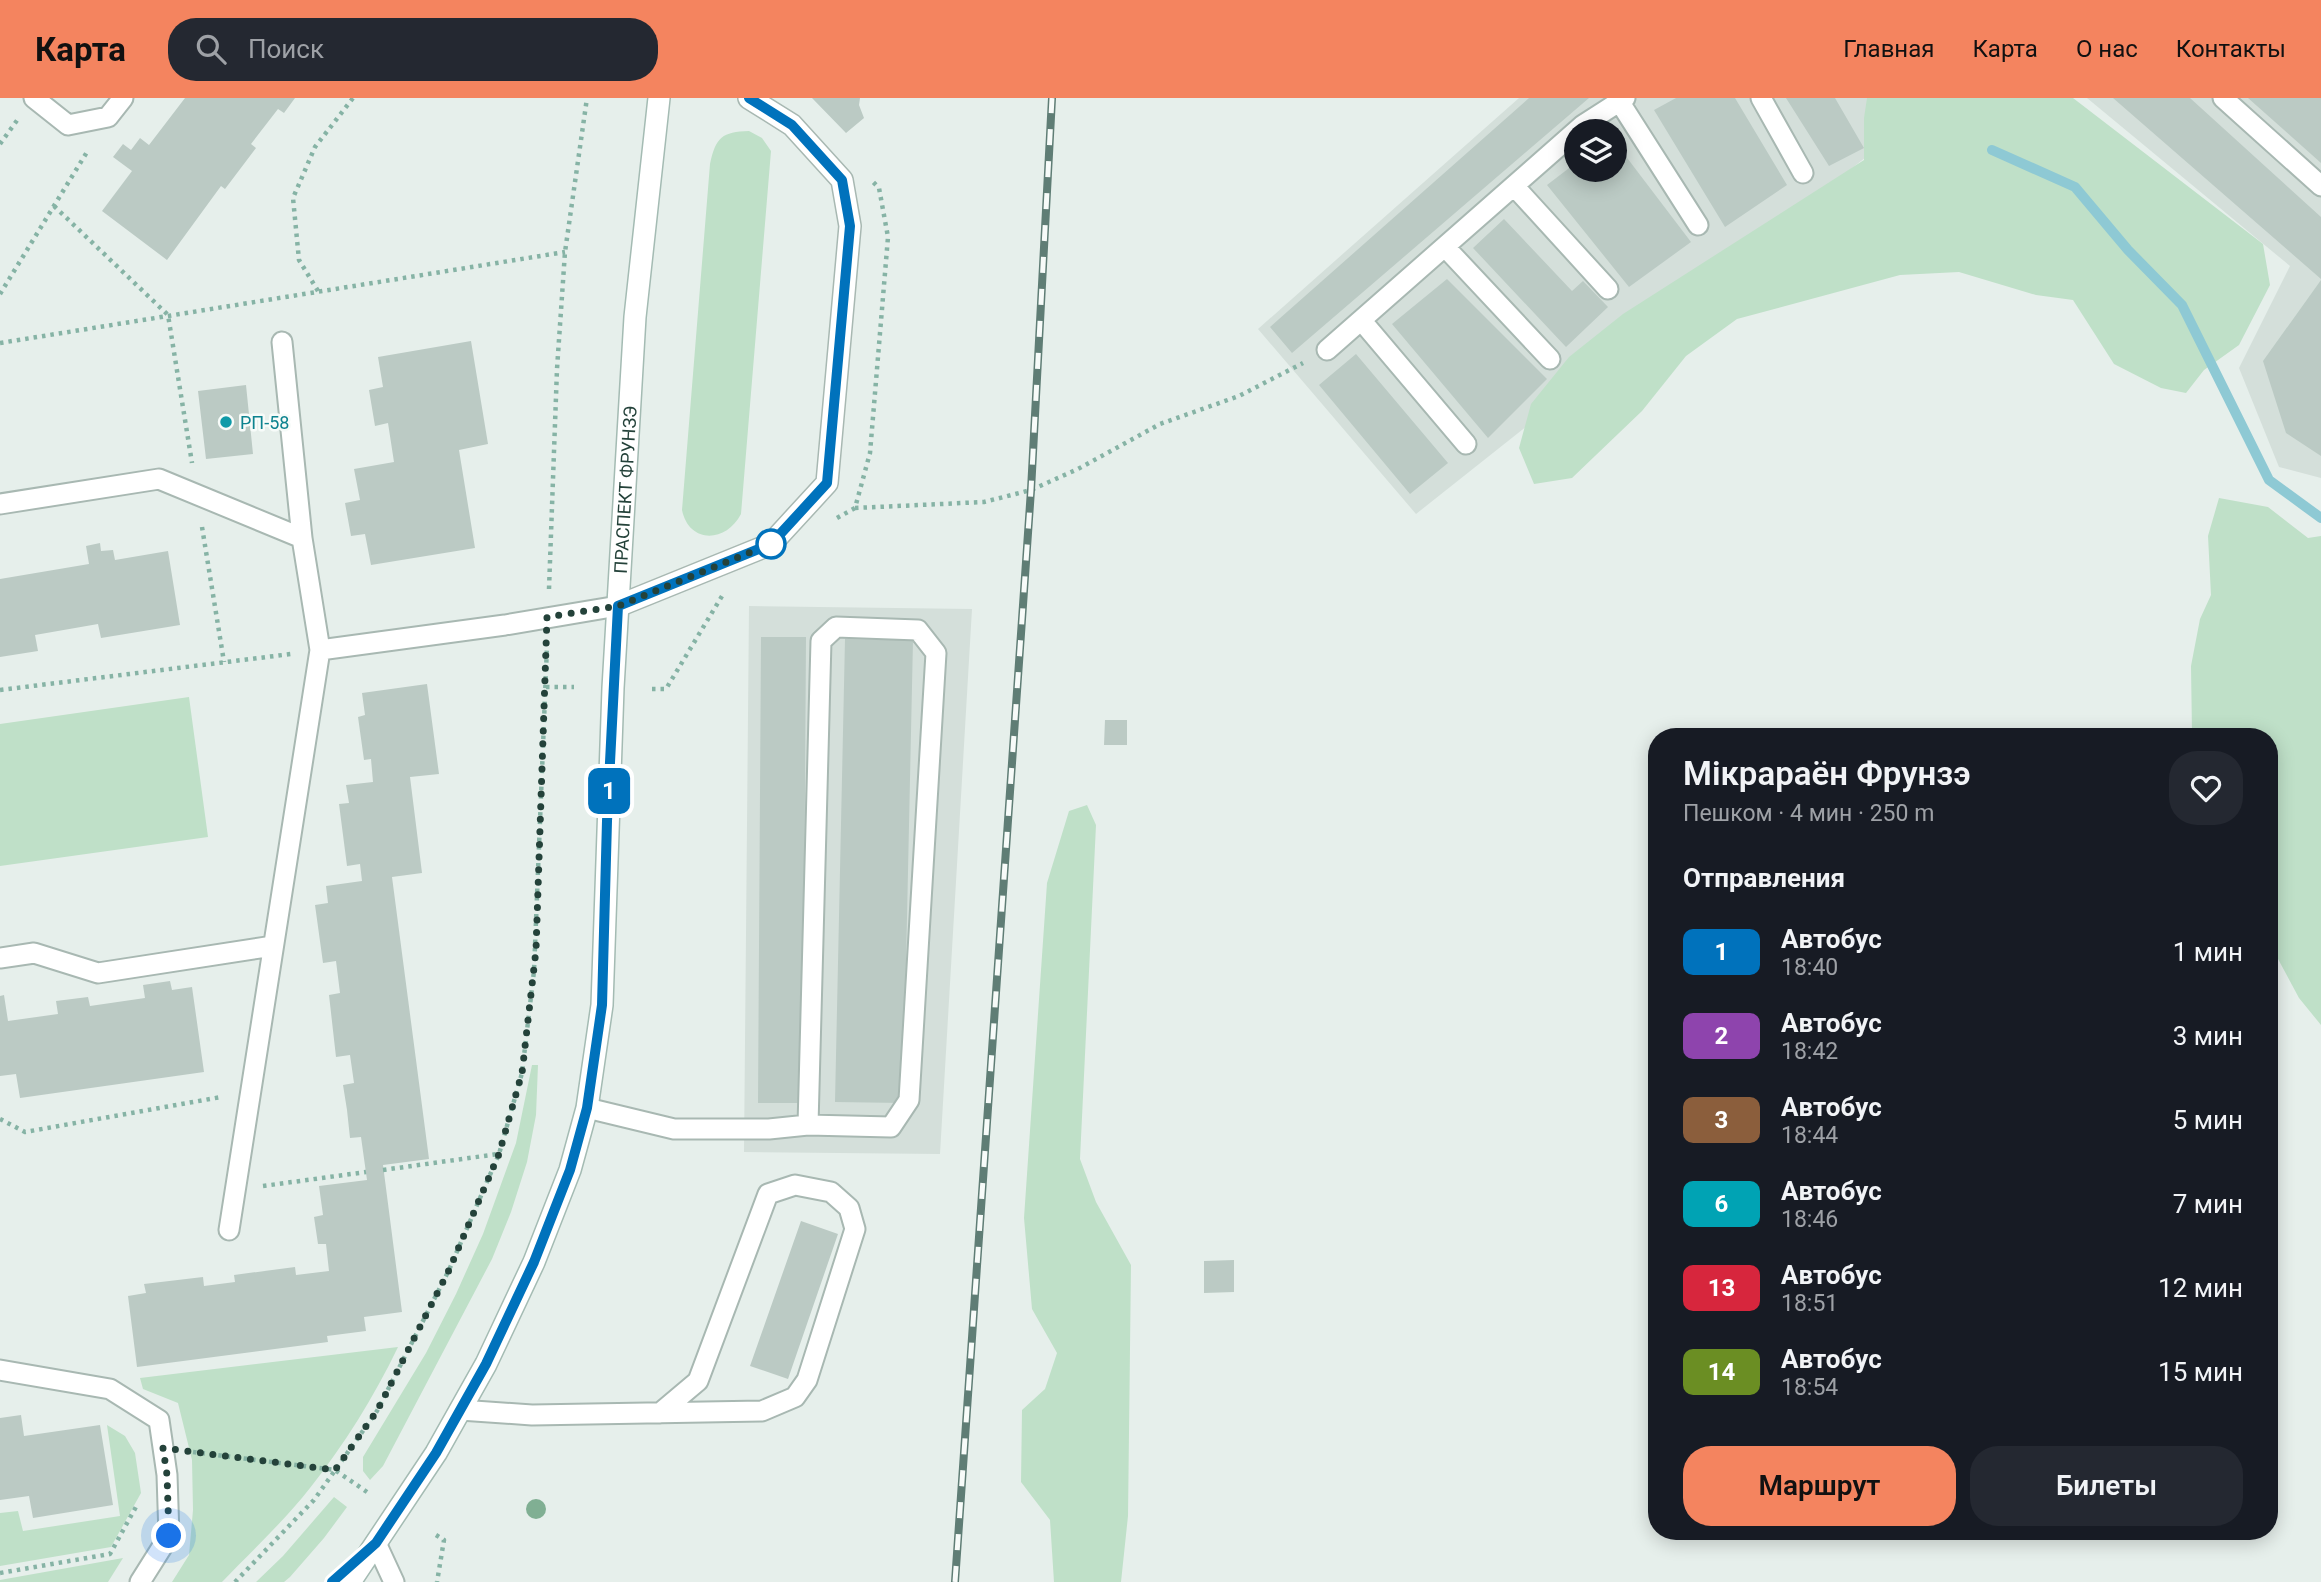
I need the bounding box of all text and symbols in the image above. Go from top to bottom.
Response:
search box [168,18,658,81]
text: Карта [35,30,126,69]
icon: search [192,30,230,68]
text: Поиск [248,34,324,64]
text: Главная [1843,35,1934,63]
text: Карта [1972,35,2038,63]
text: О нас [2076,35,2138,63]
text: Контакты [2176,35,2286,63]
map controls [1564,119,1627,182]
button: layers [1564,119,1627,182]
street label: ПРАСПЕКТ ФРУНЗЭ [609,405,640,574]
place label: РП-58 [240,412,289,433]
marker: РП-58 [218,414,234,430]
unlabelled marker [756,529,786,559]
button: heart [2169,751,2243,825]
text: Мікрараён Фрунзэ [1683,754,1970,793]
line badge: 1 [586,768,632,814]
text: 1 [602,777,616,805]
text: Пешком · 4 мин · 250 m [1683,800,1934,827]
text: Отправления [1683,863,1845,893]
text: Автобус [1781,924,1882,954]
text: 1 мин [2173,937,2243,967]
text: 1 [1715,938,1728,966]
text: 18:40 [1781,954,1838,981]
text: Автобус [1781,1008,1882,1038]
text: 3 мин [2173,1021,2243,1051]
text: 2 [1715,1022,1728,1050]
text: 18:42 [1781,1038,1838,1065]
text: Автобус [1781,1092,1882,1122]
text: 5 мин [2173,1105,2243,1135]
text: 3 [1715,1106,1728,1134]
text: 18:44 [1781,1122,1838,1149]
text: Автобус [1781,1176,1882,1206]
text: 7 мин [2173,1189,2243,1219]
text: 6 [1715,1190,1728,1218]
text: 18:46 [1781,1206,1838,1233]
text: Автобус [1781,1260,1882,1290]
text: 12 мин [2158,1273,2243,1303]
text: 13 [1708,1274,1735,1302]
text: 18:51 [1781,1290,1838,1317]
text: Автобус [1781,1344,1882,1374]
text: 15 мин [2158,1357,2243,1387]
text: 14 [1708,1358,1735,1386]
text: 18:54 [1781,1374,1838,1401]
button: Маршрут [1683,1446,1956,1526]
button: Билеты [1970,1446,2243,1526]
your location [151,1518,186,1553]

